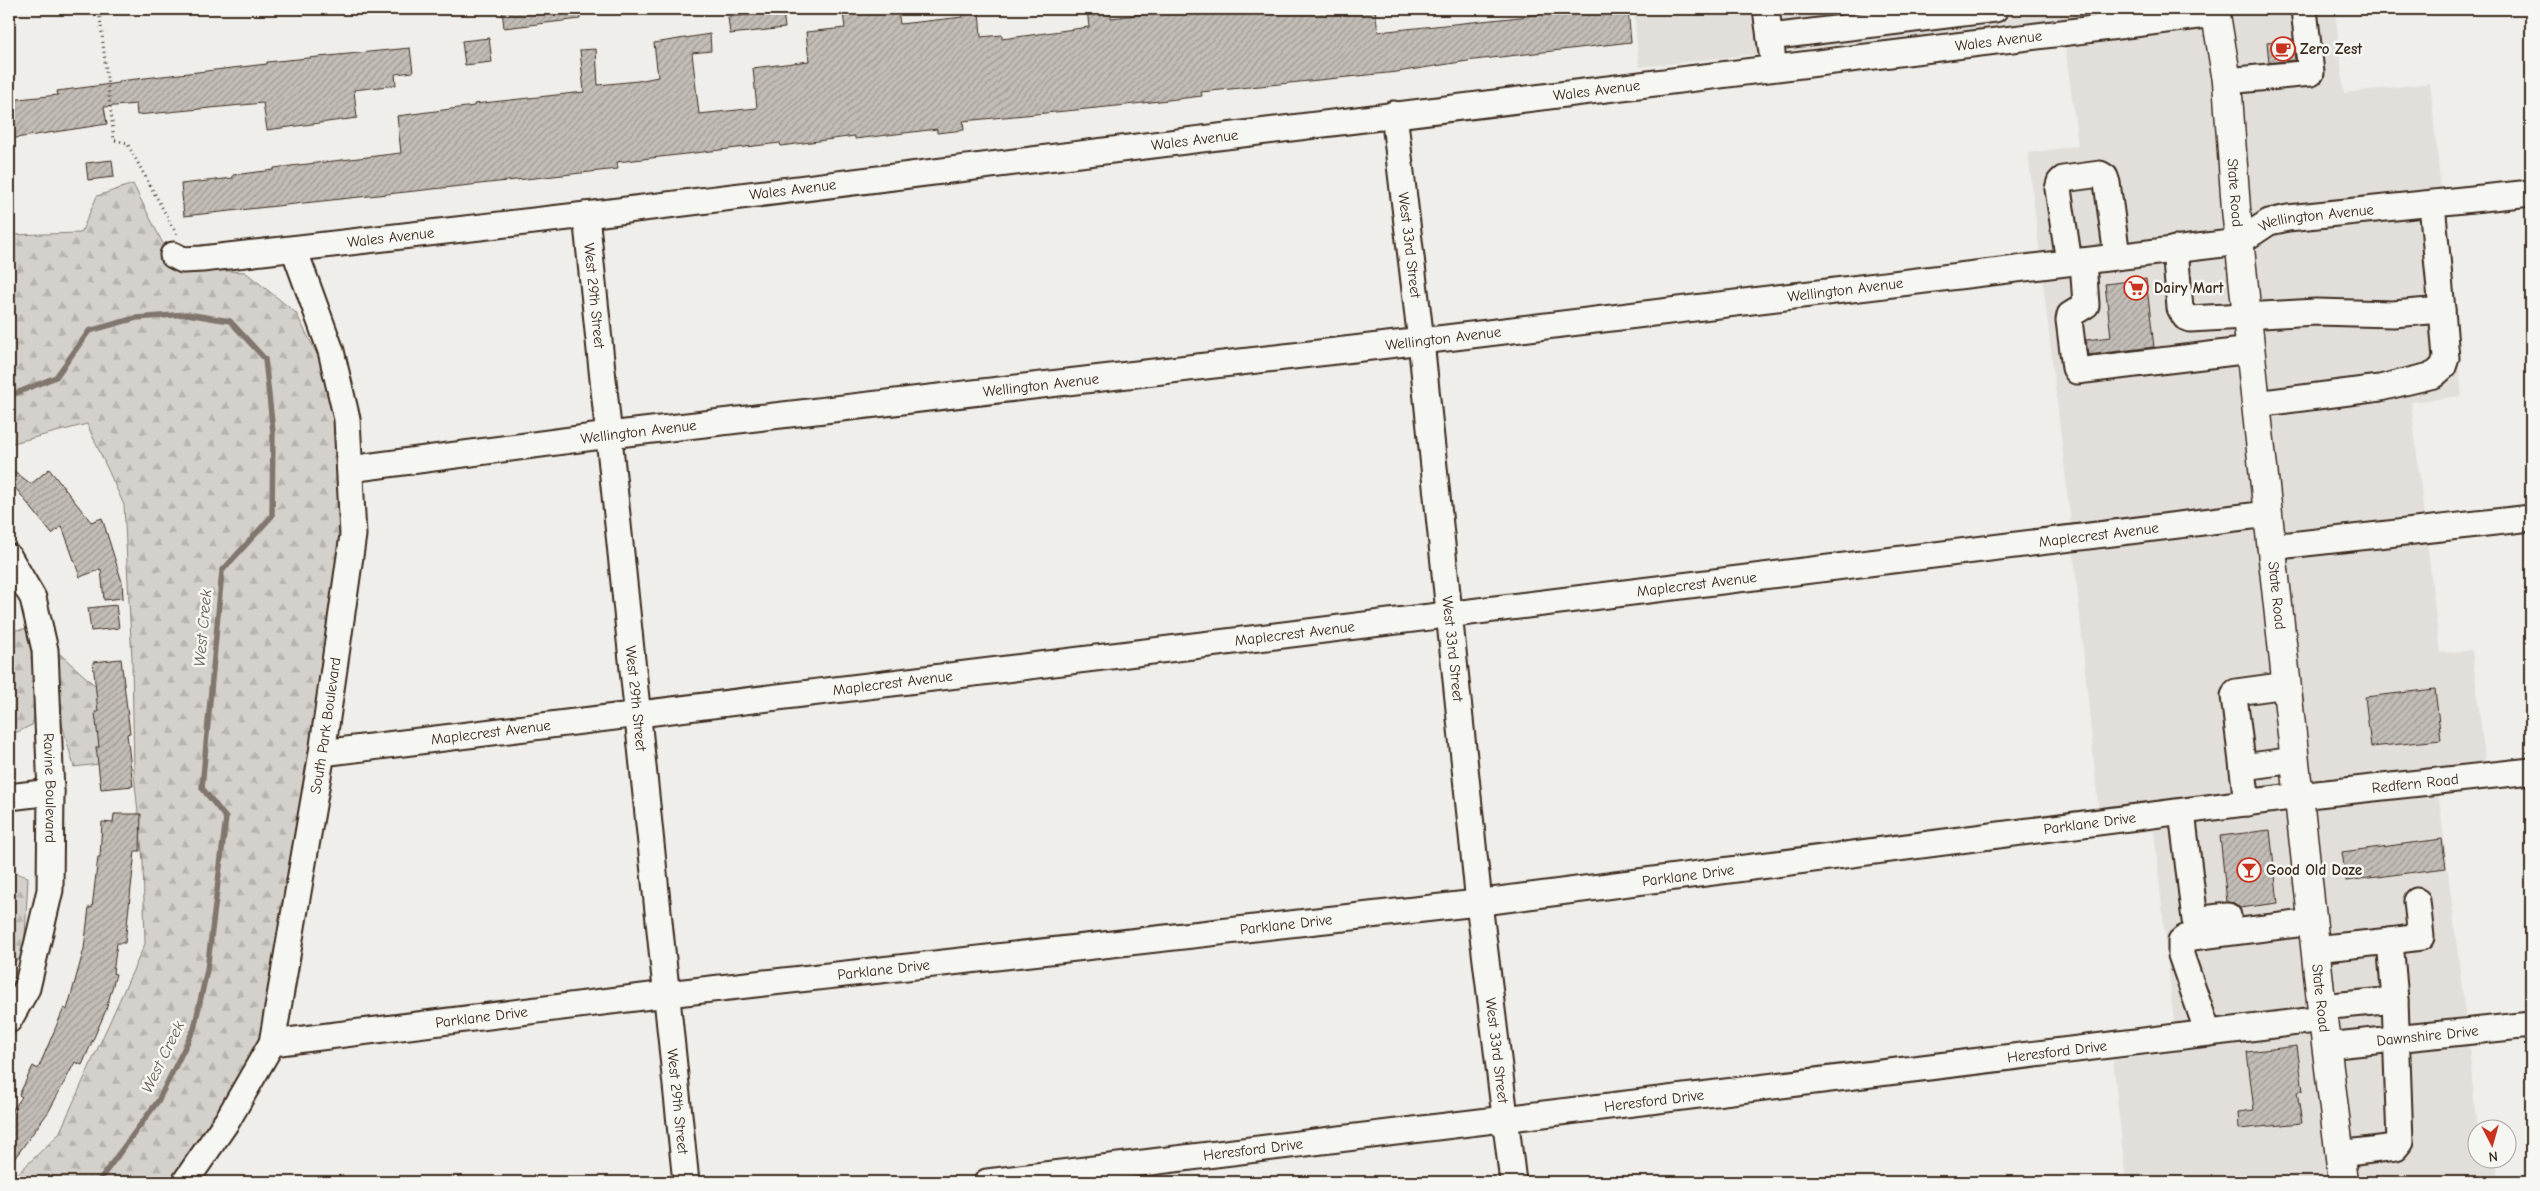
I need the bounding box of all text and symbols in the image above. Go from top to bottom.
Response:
street label: Wales Avenue [1954,26,2044,55]
cafe icon: Zero Zest [2270,36,2296,62]
place label: Zero Zest [2300,40,2363,58]
street label: Wales Avenue [1552,76,1642,105]
street label: Wales Avenue [1150,126,1240,154]
street label: State Road [2223,158,2247,228]
street label: Wales Avenue [748,175,838,204]
street label: West 33rd Street [1394,191,1425,300]
street label: Wellington Avenue [2255,200,2375,236]
street label: Wales Avenue [346,223,436,251]
street label: West 29th Street [580,242,609,350]
street label: Wellington Avenue [1786,274,1905,306]
supermarket icon: Dairy Mart [2123,275,2149,301]
place label: Dairy Mart [2154,279,2225,297]
street label: Wellington Avenue [1384,322,1503,354]
street label: Wellington Avenue [982,369,1100,401]
street label: Wellington Avenue [580,416,698,448]
street label: Maplecrest Avenue [2038,518,2160,551]
street label: State Road [2264,560,2290,631]
street label: Maplecrest Avenue [1636,568,1758,600]
water label: West Creek [191,588,215,668]
street label: West 33rd Street [1438,595,1467,703]
street label: Maplecrest Avenue [1234,617,1356,650]
street label: West 29th Street [622,645,650,753]
street label: South Park Boulevard [306,656,345,795]
street label: Maplecrest Avenue [832,667,954,699]
street label: Maplecrest Avenue [430,716,552,749]
street label: Ravine Boulevard [40,733,60,843]
street label: Redfern Road [2371,770,2460,797]
street label: Parklane Drive [2042,808,2137,838]
bar icon: Good Old Daze [2236,857,2262,883]
street label: Parklane Drive [1641,860,1736,890]
place label: Good Old Daze [2266,861,2362,879]
street label: Parklane Drive [1239,910,1334,939]
street label: Parklane Drive [836,955,931,984]
street label: State Road [2308,963,2334,1033]
street label: West 33rd Street [1482,996,1512,1105]
street label: Parklane Drive [434,1002,529,1032]
water label: West Creek [138,1018,188,1096]
street label: Dawnshire Drive [2375,1021,2480,1050]
street label: Heresford Drive [2006,1036,2109,1066]
street label: West 29th Street [663,1048,692,1156]
street label: Heresford Drive [1603,1086,1706,1116]
north arrow [2468,1118,2518,1168]
street label: Heresford Drive [1202,1134,1305,1165]
text: N [2488,1148,2499,1165]

